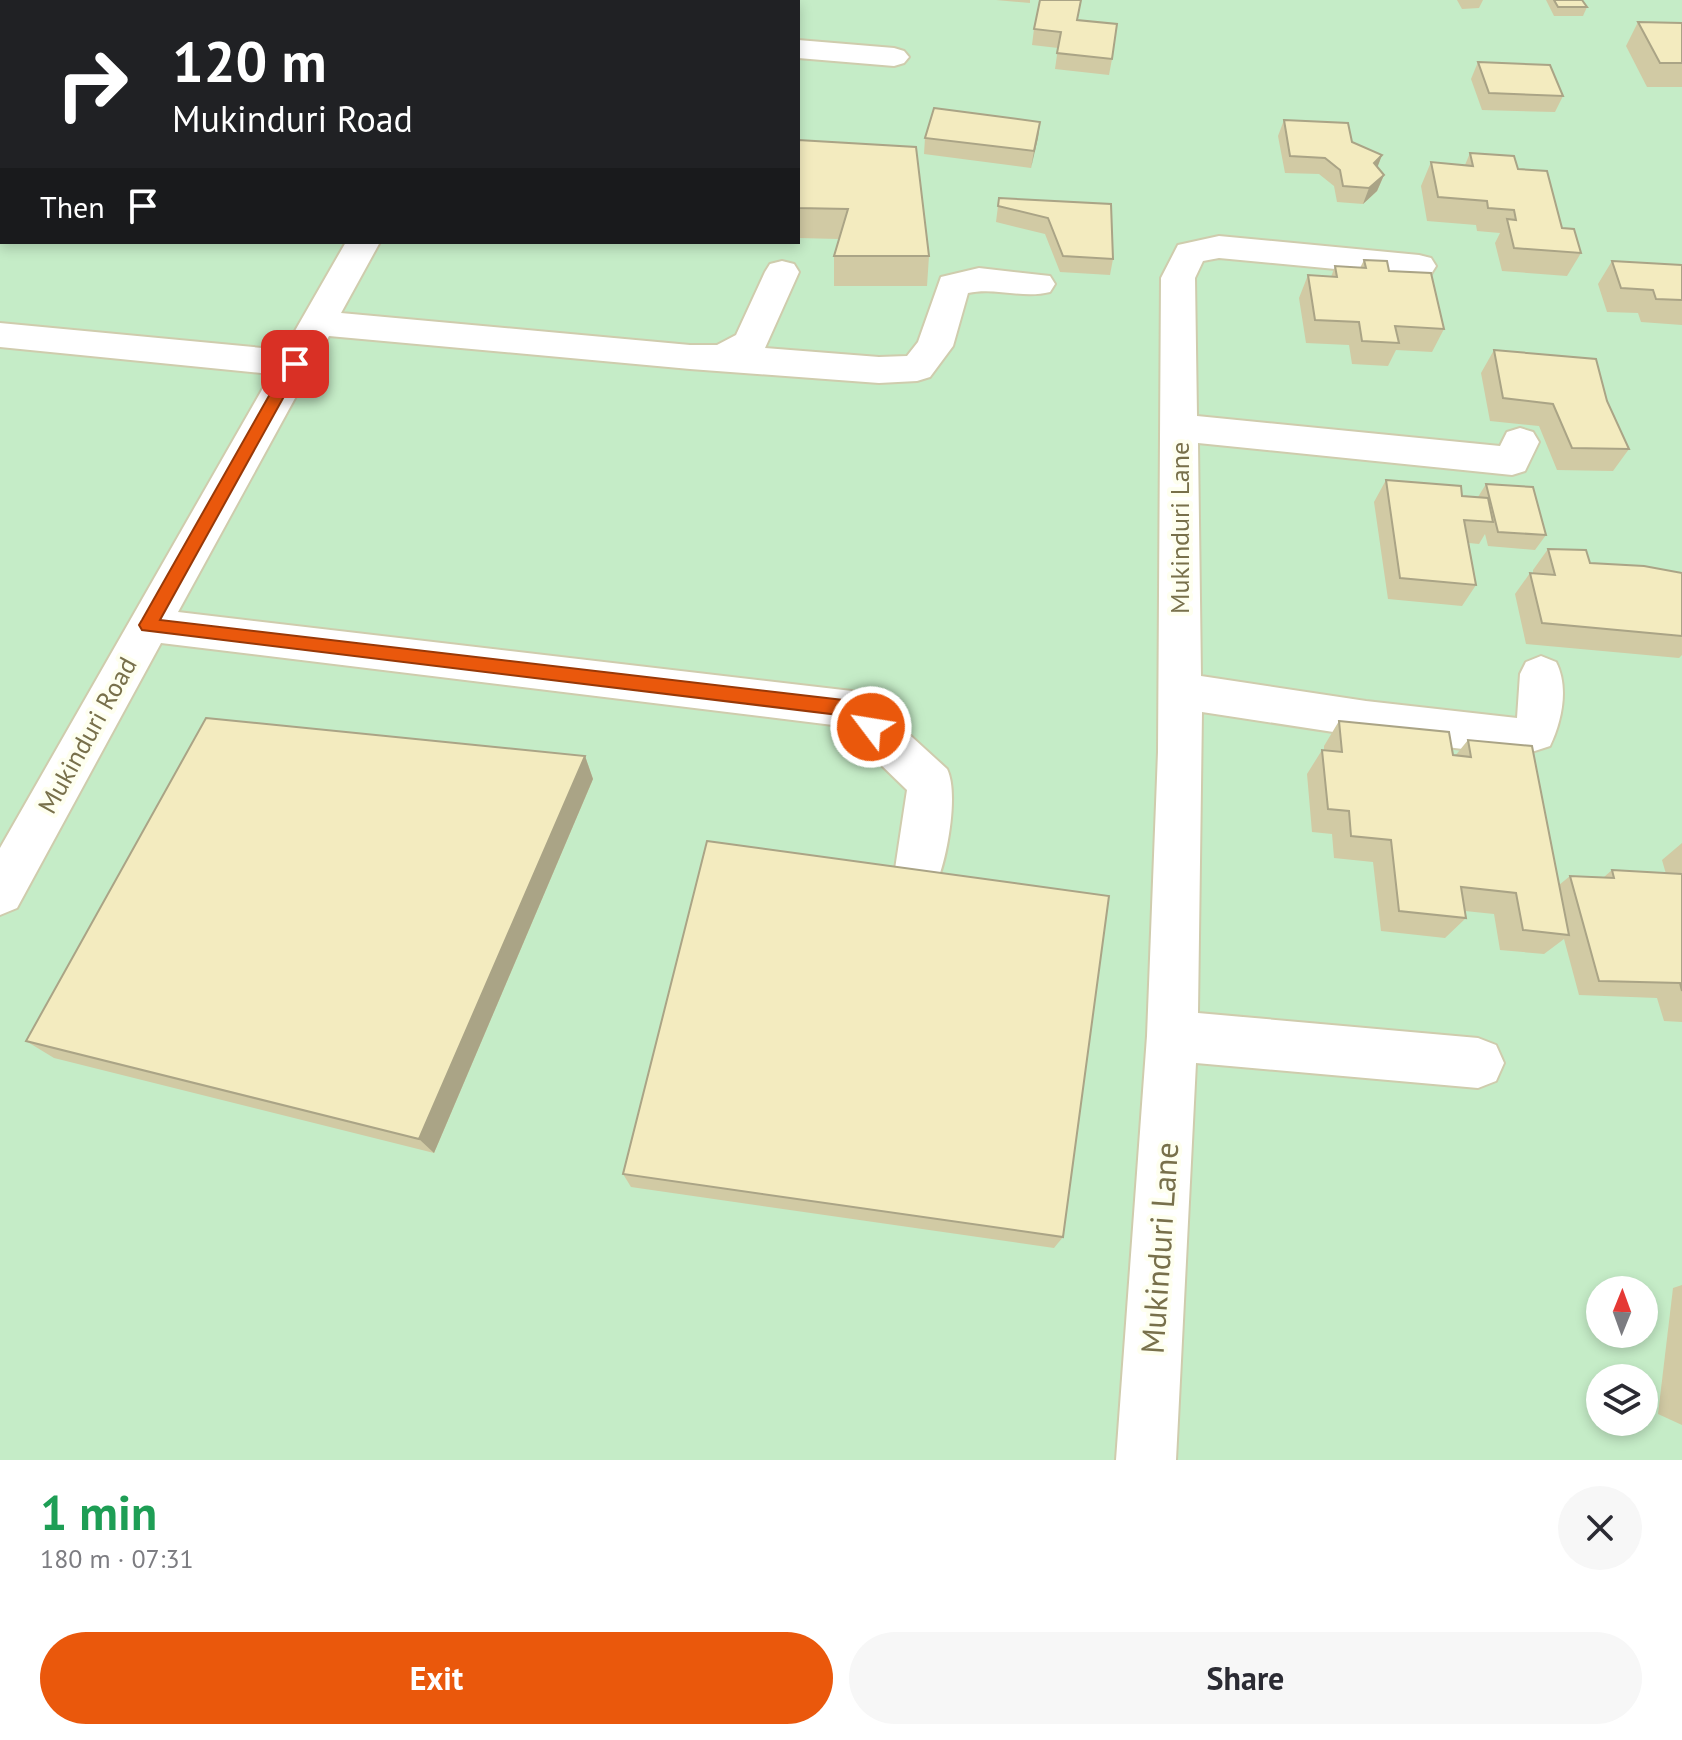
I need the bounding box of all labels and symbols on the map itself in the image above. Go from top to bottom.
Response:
pin [261,330,329,398]
street label: Mukinduri Lane [1163,442,1196,614]
street label: Mukinduri Road [30,651,144,819]
position arrow [829,685,913,769]
street label: Mukinduri Lane [1131,1141,1187,1355]
north arrow [1586,1276,1658,1348]

